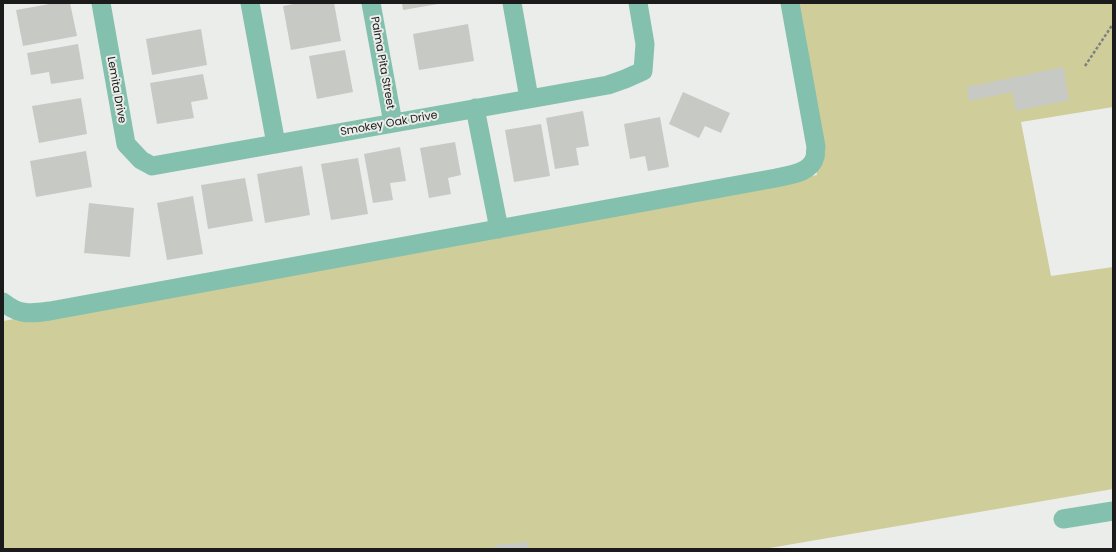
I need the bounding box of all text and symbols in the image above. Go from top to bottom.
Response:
street label: Palma Pita Street [367,16,397,110]
street label: Lemita Drive [104,56,128,124]
street label: Smokey Oak Drive [339,109,439,139]

